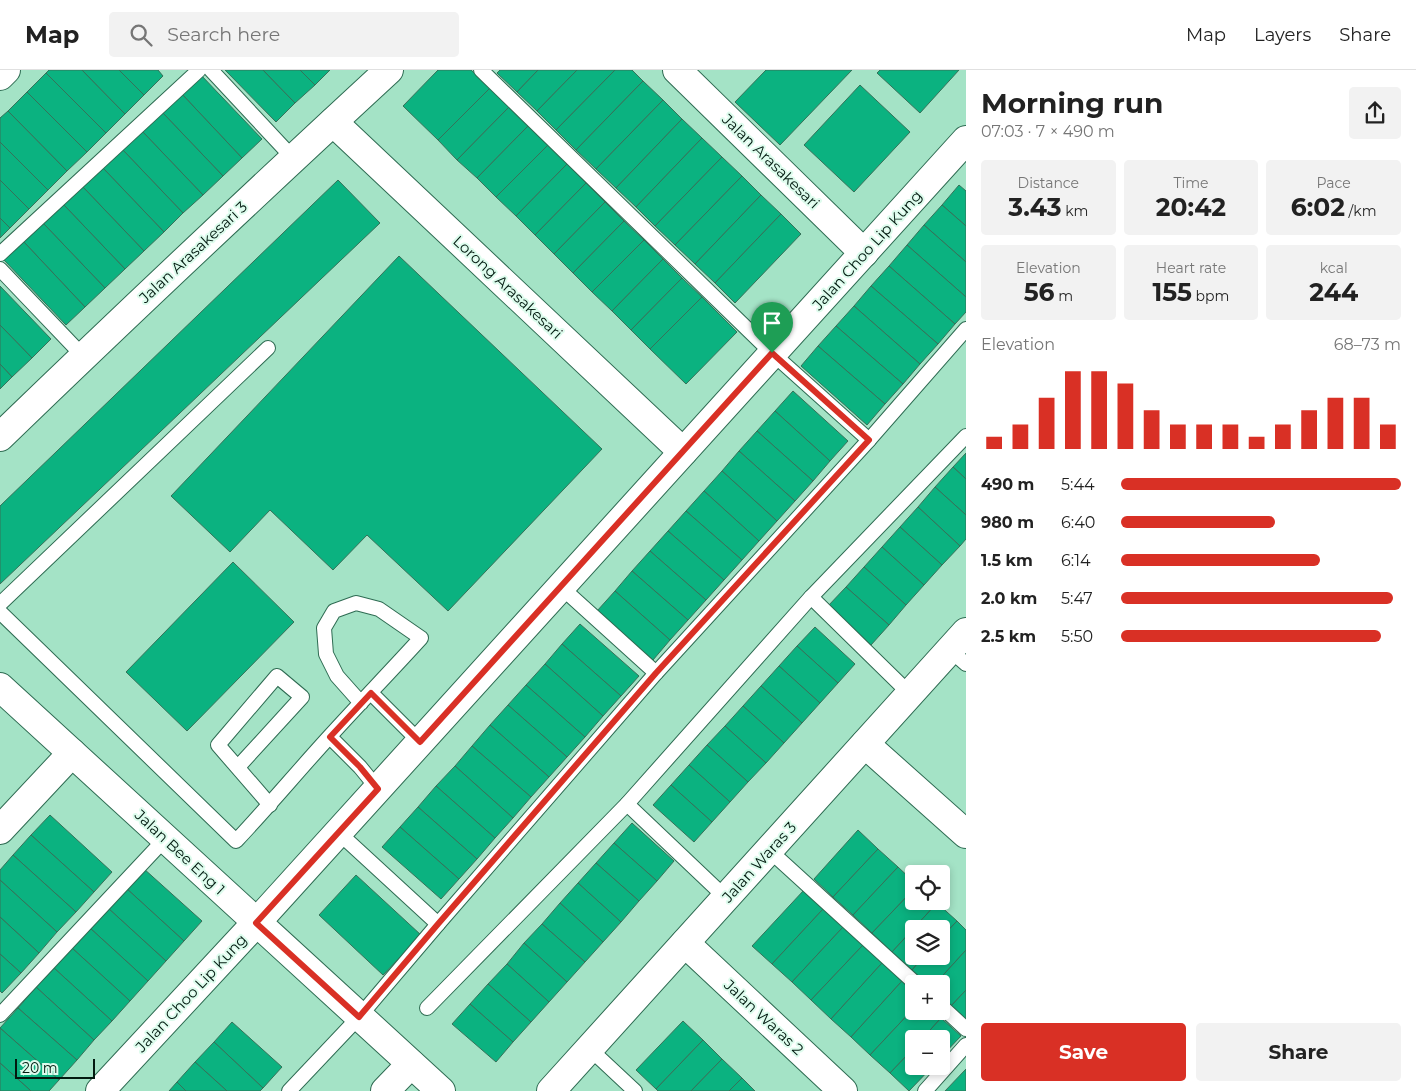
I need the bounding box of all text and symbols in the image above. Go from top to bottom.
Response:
search box [109,12,459,57]
text: Map [25,20,79,49]
icon: search [127,21,155,49]
text: Search here [167,23,280,46]
text: Map [1186,24,1226,46]
text: Layers [1254,24,1311,46]
text: Share [1339,24,1391,46]
text: Morning run [981,86,1163,120]
button: share [1349,87,1401,139]
street label: Jalan Arasakesari [718,109,824,212]
text: 07:03 · 7 × 490 m [981,122,1115,141]
text: Distance [1018,174,1079,192]
text: Time [1173,174,1209,192]
text: Pace [1317,174,1351,192]
street label: Jalan Choo Lip Kung [808,186,926,315]
text: 3.43 [1008,192,1062,222]
text: 20:42 [1156,192,1226,222]
text: 6:02 [1291,192,1345,222]
street label: Jalan Arasakesari 3 [134,197,251,308]
text: km [1062,202,1088,220]
text: /km [1345,202,1377,220]
street label: Lorong Arasakesari [449,231,567,343]
text: Elevation [1016,259,1081,277]
text: Heart rate [1156,259,1226,277]
text: kcal [1320,259,1348,277]
text: 56 [1024,277,1054,307]
text: 155 [1153,277,1192,307]
text: 244 [1309,277,1358,307]
text: m [1054,287,1073,305]
text: bpm [1192,287,1229,305]
pin [751,302,793,353]
icon: arrive [758,309,786,337]
text: Elevation [981,335,1055,354]
text: 68–73 m [1334,335,1401,354]
text: 490 m [981,475,1034,494]
text: 5:44 [1061,475,1095,494]
text: 980 m [981,513,1034,532]
text: 6:40 [1061,513,1095,532]
text: 1.5 km [981,551,1033,570]
text: 6:14 [1061,551,1091,570]
text: 2.0 km [981,589,1037,608]
text: 5:47 [1061,589,1093,608]
text: 2.5 km [981,627,1036,646]
text: 5:50 [1061,627,1093,646]
street label: Jalan Bee Eng 1 [130,805,229,899]
street label: Jalan Waras 3 [717,818,800,907]
map controls [905,865,950,1075]
button: locate [905,865,950,910]
button: layers [905,920,950,965]
street label: Jalan Choo Lip Kung [131,930,251,1057]
street label: Jalan Waras 2 [719,975,808,1059]
button: + [905,975,950,1020]
button: Save [981,1023,1186,1081]
button: Share [1196,1023,1401,1081]
button: − [905,1030,950,1075]
scale bar [15,1056,95,1079]
text: 20 m [22,1059,58,1077]

